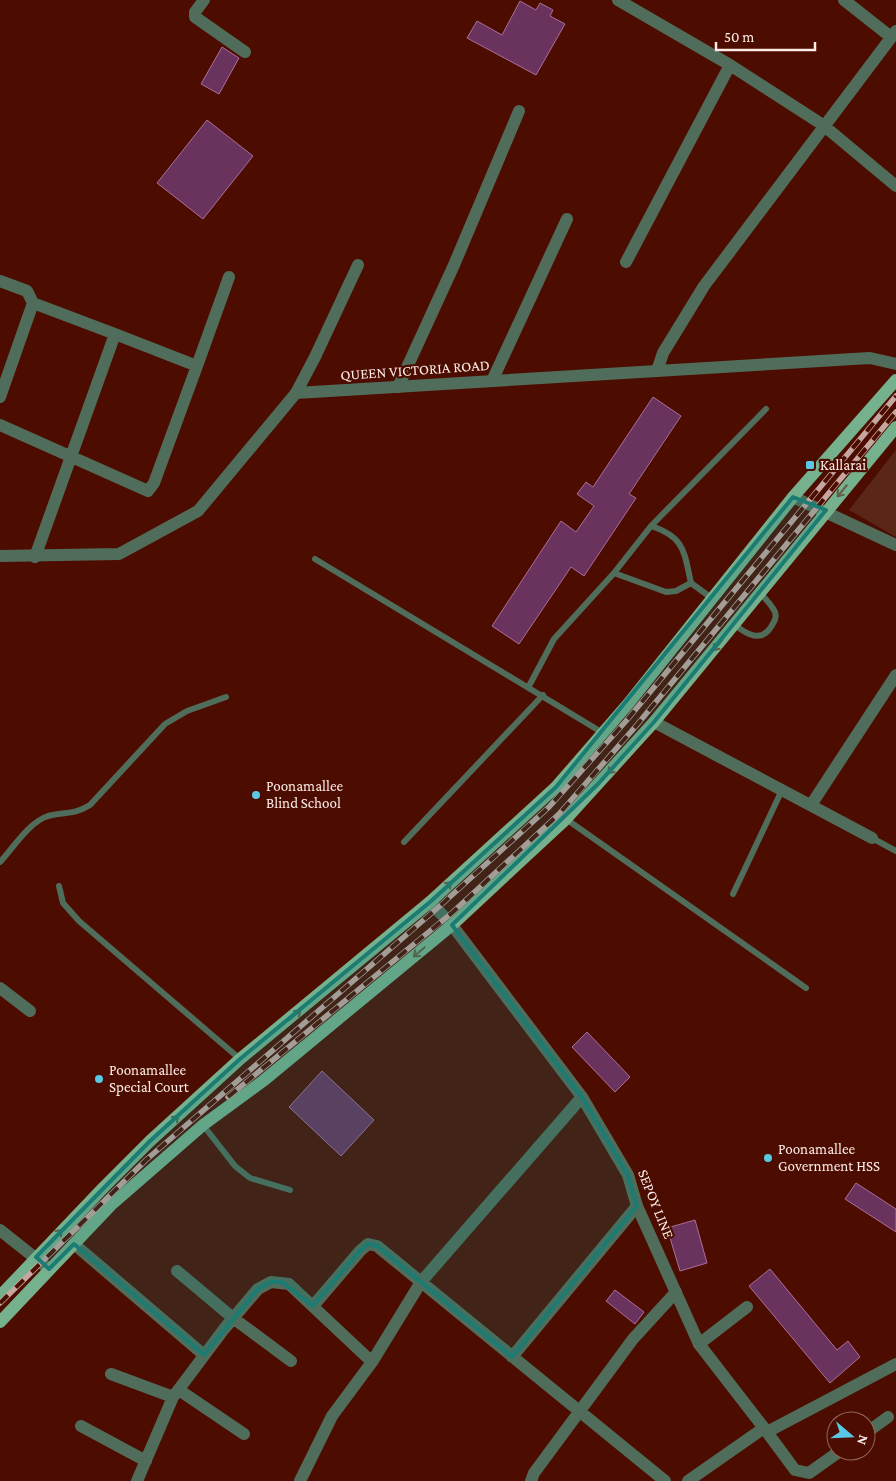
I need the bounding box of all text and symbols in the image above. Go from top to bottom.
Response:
scale bar [716,20,815,52]
text: 50 m [724,29,754,45]
street label: QUEEN VICTORIA ROAD [340,357,490,383]
place label: Kallarai [820,457,866,473]
marker: Kallarai [804,459,816,471]
one-way arrow [837,484,848,497]
one-way arrow [713,638,724,651]
one-way arrow [607,762,619,775]
place label: Poonamallee Blind School [266,778,344,811]
marker: Poonamallee Blind School [250,789,262,801]
one-way arrow [440,881,453,893]
one-way arrow [413,947,426,958]
one-way arrow [289,1009,302,1020]
place label: Poonamallee Special Court [109,1062,190,1096]
marker: Poonamallee Special Court [93,1073,105,1085]
one-way arrow [166,1115,179,1127]
place label: Poonamallee Government HSS [778,1141,880,1174]
marker: Poonamallee Government HSS [762,1152,774,1164]
street label: SEPOY LINE [635,1167,677,1241]
one-way arrow [51,1229,63,1242]
north arrow [826,1411,876,1461]
text: N [854,1433,872,1448]

